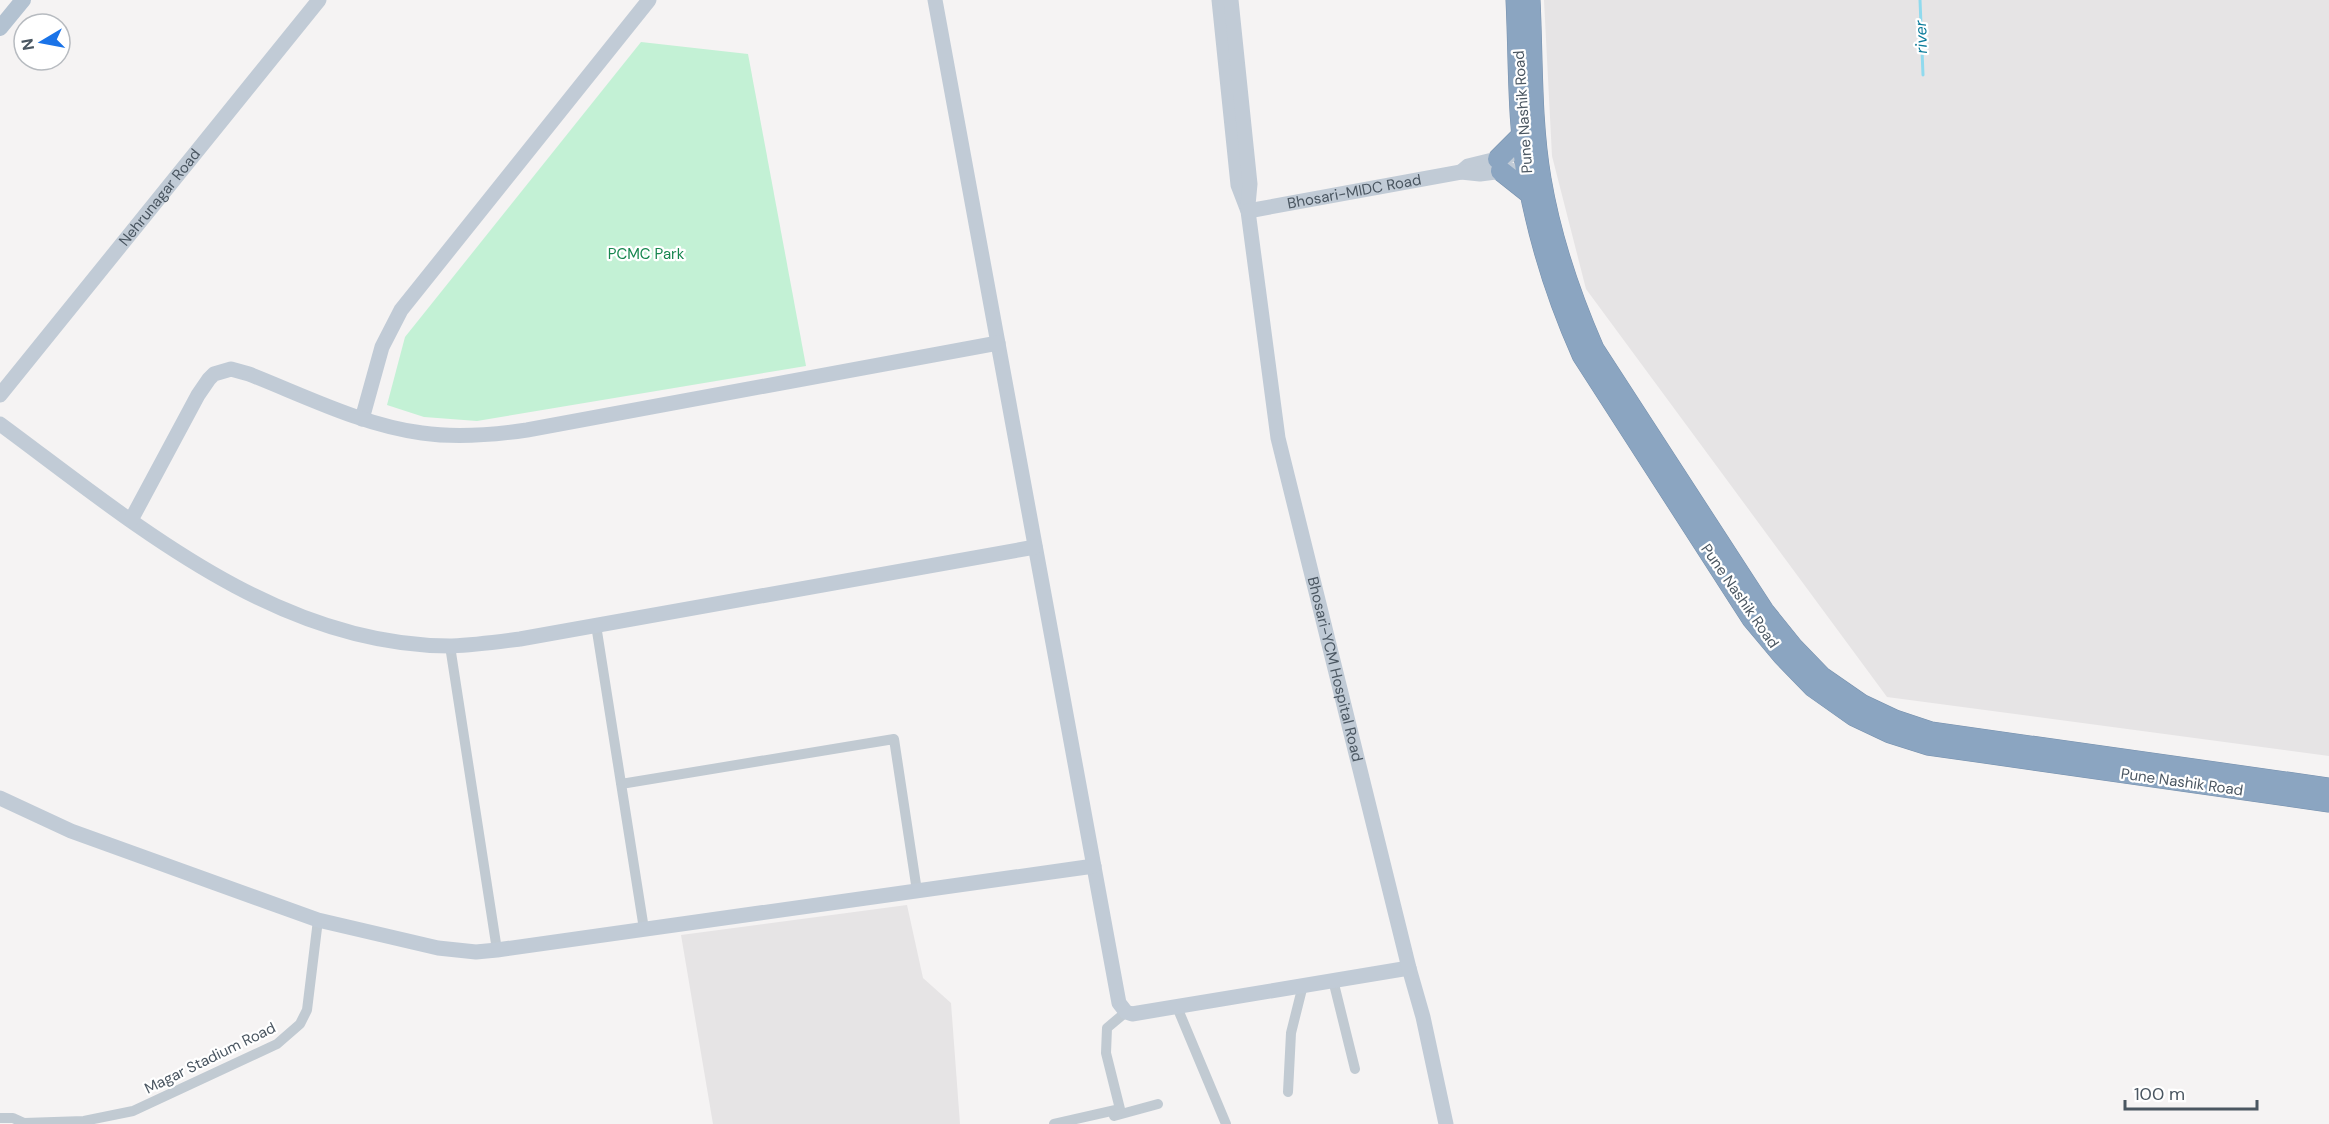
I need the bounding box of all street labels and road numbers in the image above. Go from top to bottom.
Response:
street label: Pune Nashik Road [1509,50,1537,174]
street label: Nehrunagar Road [114,145,205,250]
street label: Bhosari-MIDC Road [1286,169,1423,214]
street label: Pune Nashik Road [1696,540,1784,652]
street label: Bhosari-YCM Hospital Road [1303,575,1368,764]
street label: Pune Nashik Road [2120,764,2244,800]
street label: Magar Stadium Road [141,1018,279,1098]

